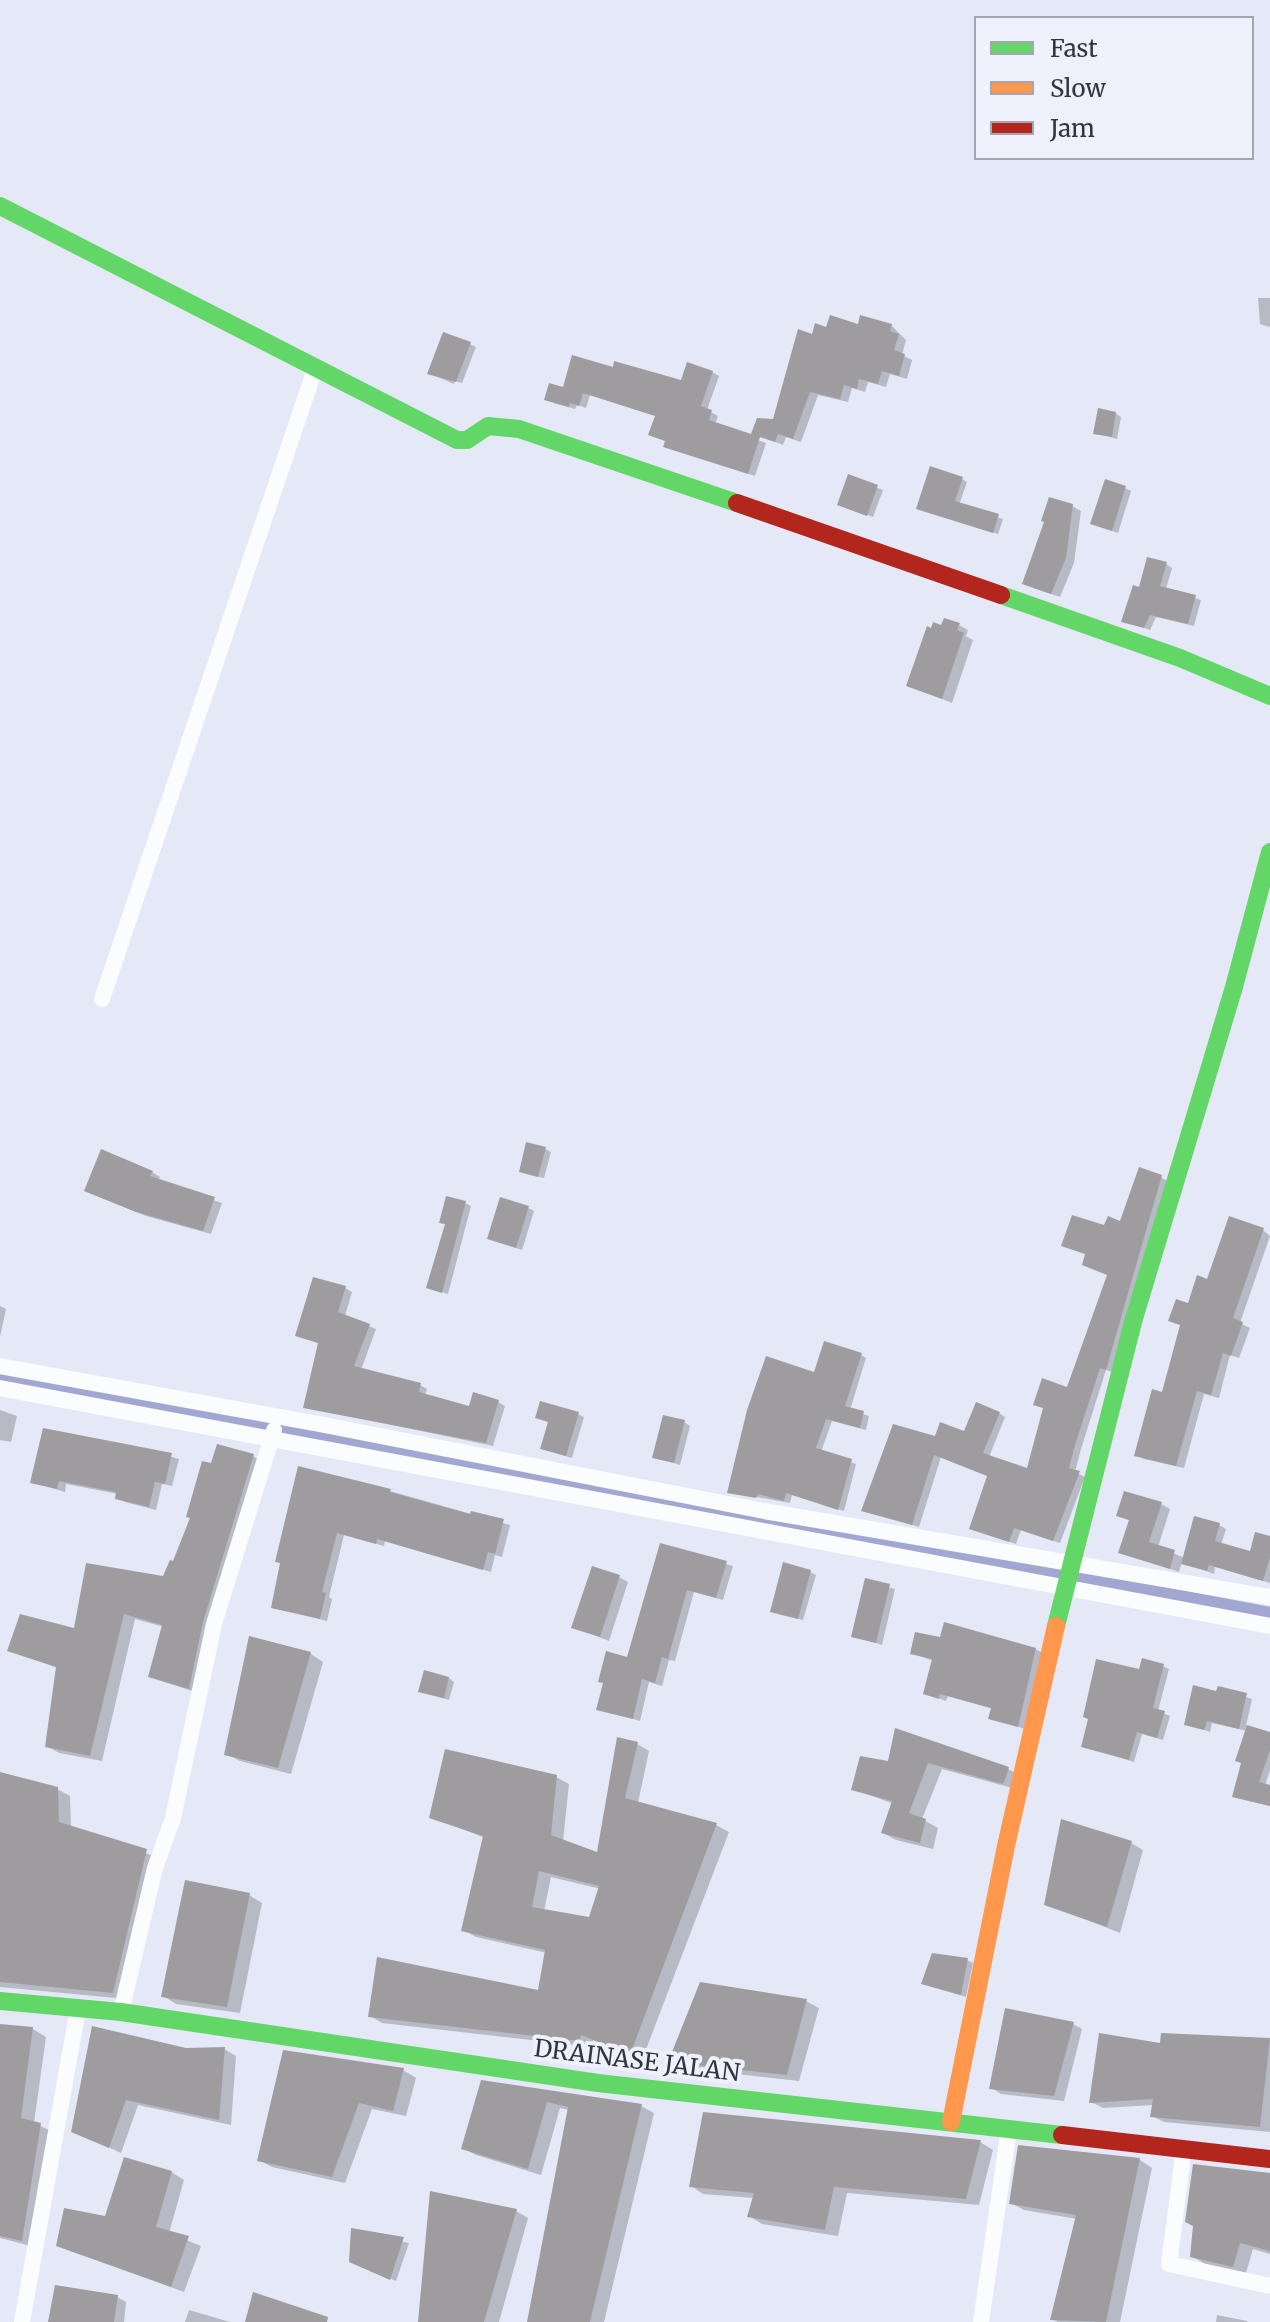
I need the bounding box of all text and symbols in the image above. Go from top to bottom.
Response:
legend [974,16,1254,160]
text: Fast [1050,33,1098,64]
text: Slow [1050,73,1106,104]
text: Jam [1050,113,1095,144]
street label: DRAINASE JALAN [532,2035,742,2089]

